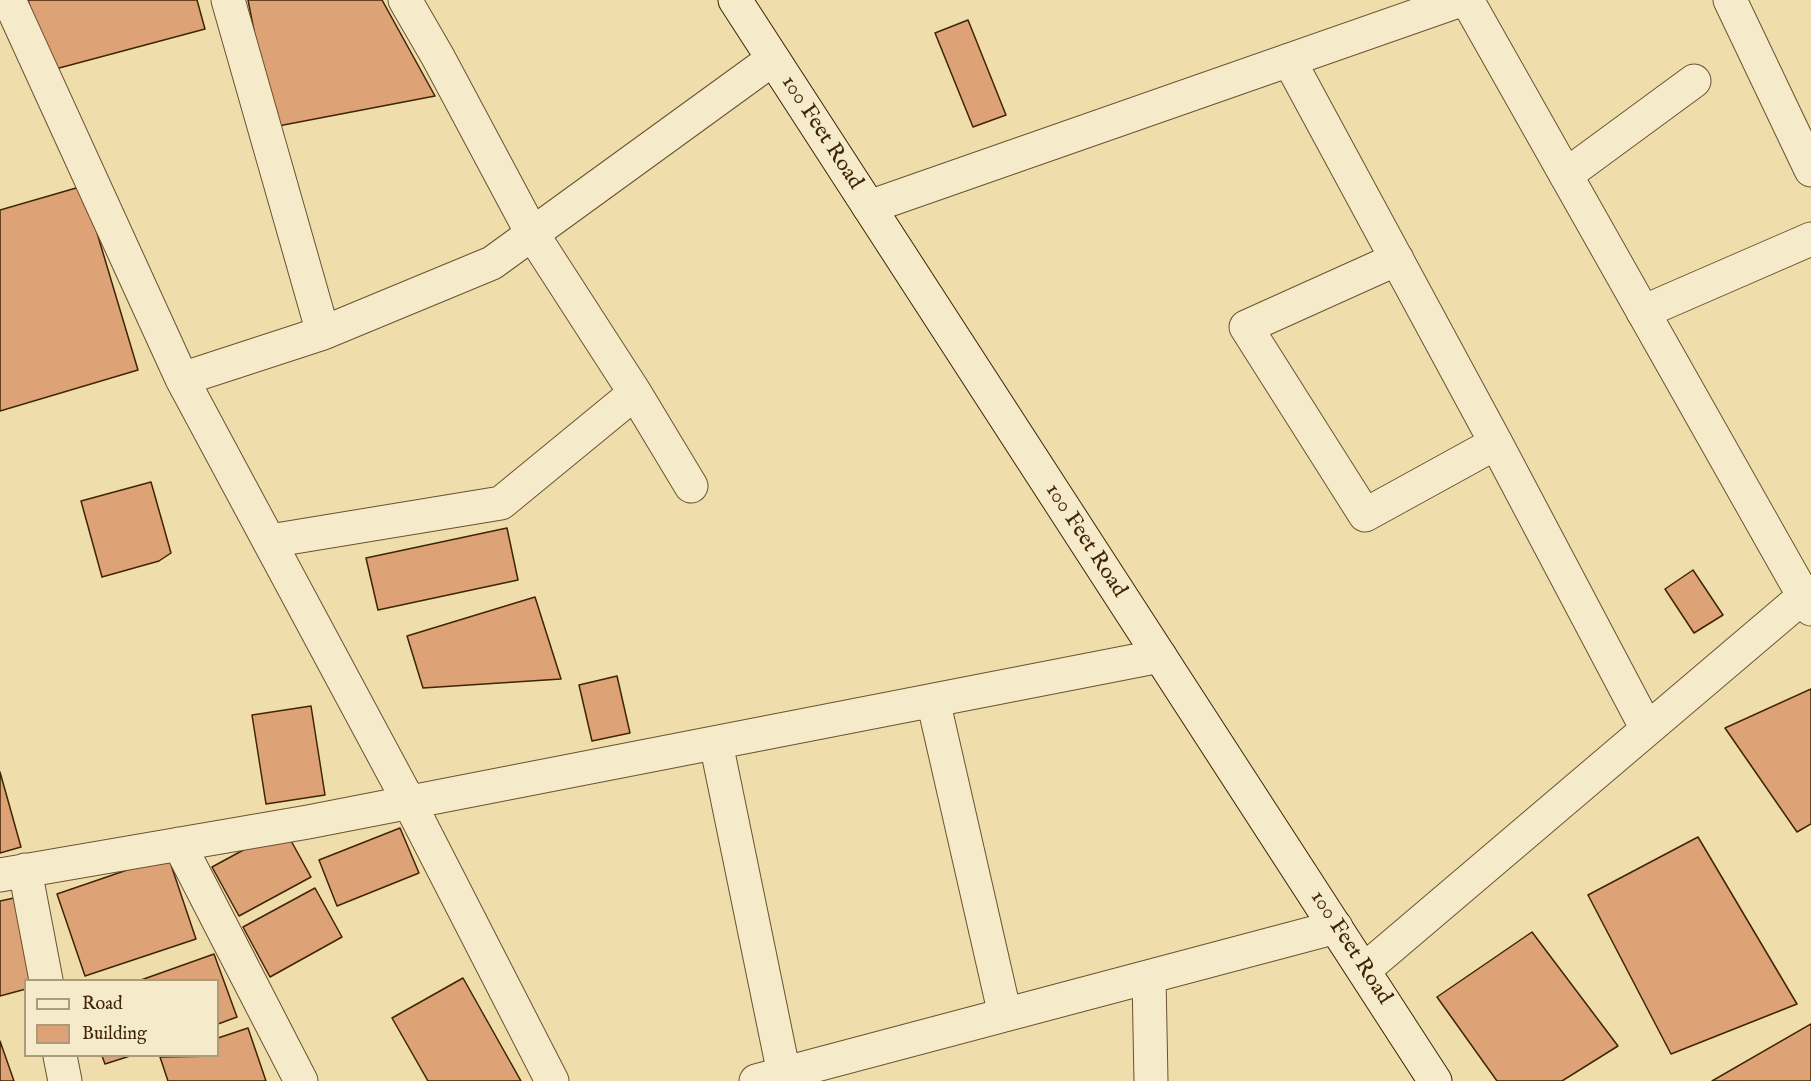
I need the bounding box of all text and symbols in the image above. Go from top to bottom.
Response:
street label: 100 Feet Road [774,71,868,195]
street label: 100 Feet Road [1038,479,1132,603]
street label: 100 Feet Road [1303,886,1397,1010]
legend [24,979,219,1057]
text: Road [82,993,123,1016]
text: Building [82,1023,147,1046]

